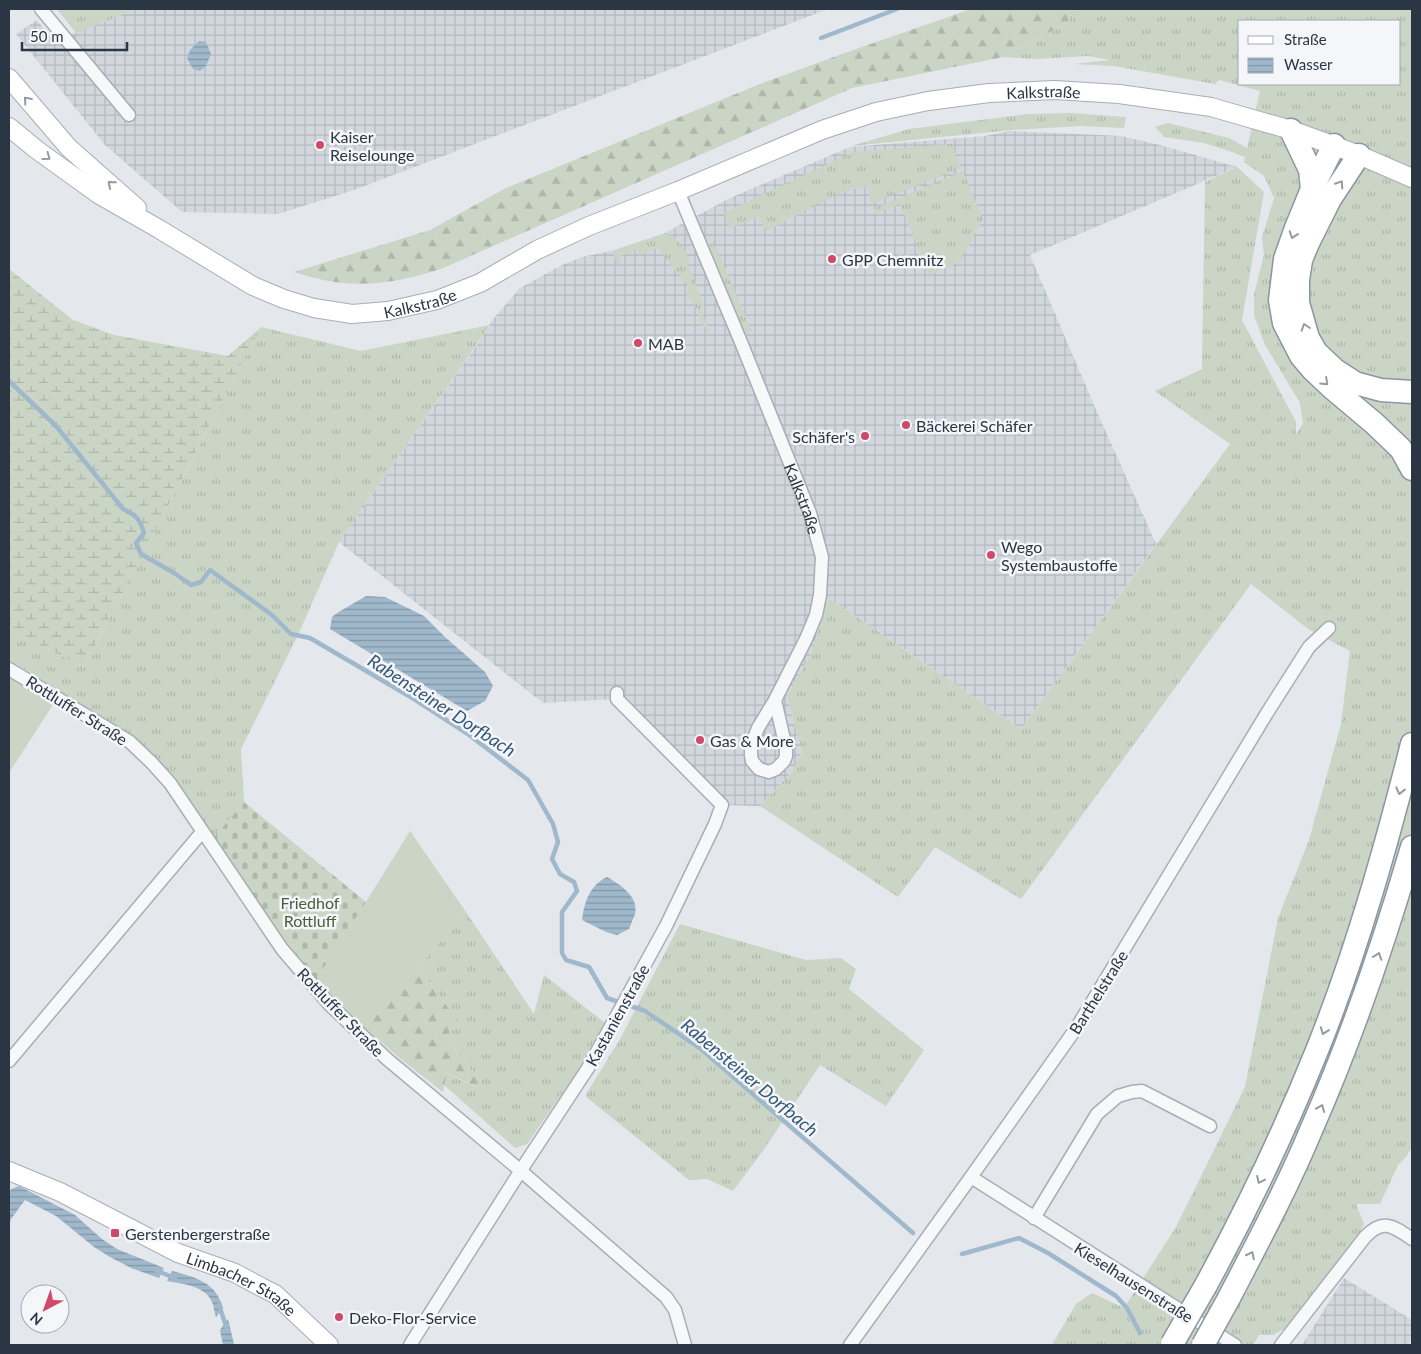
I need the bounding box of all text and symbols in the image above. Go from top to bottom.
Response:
scale bar [22,20,128,52]
legend [1238,20,1401,85]
text: 50 m [30,27,64,45]
text: Straße [1284,30,1327,48]
text: Wasser [1284,55,1333,73]
street label: Kalkstraße [1006,80,1081,102]
one-way arrow [24,96,33,105]
place label: Kaiser Reiselounge [330,127,415,164]
marker: Kaiser Reiselounge [314,139,326,151]
one-way arrow [41,151,51,160]
one-way arrow [107,181,116,190]
one-way arrow [1333,181,1343,190]
one-way arrow [1289,230,1299,238]
place label: GPP Chemnitz [842,250,944,269]
marker: GPP Chemnitz [826,253,838,265]
street label: Kalkstraße [382,284,459,321]
one-way arrow [1300,323,1310,331]
place label: MAB [648,334,684,353]
marker: MAB [632,337,644,349]
one-way arrow [1319,376,1328,385]
place label: Bäckerei Schäfer [916,416,1033,435]
marker: Bäckerei Schäfer [900,419,912,431]
place label: Schäfer's [792,427,855,446]
marker: Schäfer's [859,430,871,442]
street label: Kalkstraße [781,460,825,536]
place label: Wego Systembaustoffe [1001,537,1118,574]
marker: Wego Systembaustoffe [985,549,997,561]
water label: Rabensteiner Dorfbach [364,649,520,761]
street label: Rottluffer Straße [23,671,131,749]
place label: Gas & More [710,731,794,750]
marker: Gas & More [694,734,706,746]
one-way arrow [1395,787,1406,796]
park label: Friedhof Rottluff [281,893,340,930]
street label: Barthelstraße [1065,947,1131,1037]
one-way arrow [1372,952,1382,961]
street label: Kastanienstraße [581,961,653,1069]
street label: Rottluffer Straße [294,964,388,1060]
water label: Rabensteiner Dorfbach [677,1013,823,1141]
one-way arrow [1320,1026,1330,1034]
one-way arrow [1314,1104,1325,1113]
one-way arrow [1256,1175,1267,1184]
place label: Gerstenbergerstraße [125,1224,270,1243]
marker: Gerstenbergerstraße [109,1227,121,1239]
street label: Kieselhausenstraße [1071,1238,1197,1326]
street label: Limbacher Straße [184,1247,301,1319]
one-way arrow [1245,1251,1255,1260]
north arrow [20,1284,70,1334]
place label: Deko-Flor-Service [349,1308,476,1327]
text: N [26,1309,46,1329]
marker: Deko-Flor-Service [333,1311,345,1323]

